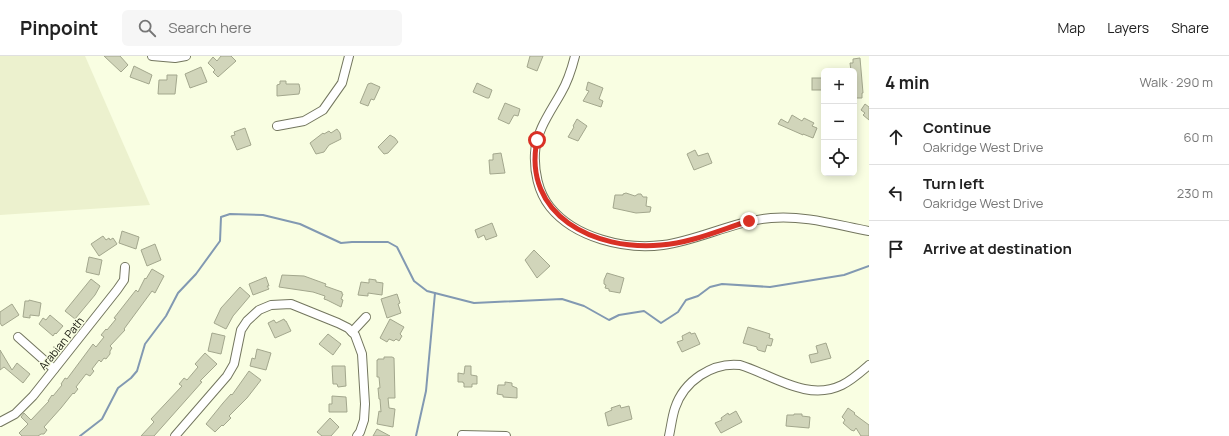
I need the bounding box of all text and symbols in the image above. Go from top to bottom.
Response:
search box [122,10,402,46]
text: Pinpoint [20,15,98,41]
icon: search [136,17,158,39]
text: Search here [168,17,252,38]
text: Map [1057,18,1085,37]
text: Layers [1107,18,1149,37]
text: Share [1171,18,1209,37]
map controls [821,68,857,176]
button: + [821,68,857,104]
text: 4 min [885,71,929,94]
text: Walk · 290 m [1140,73,1213,91]
button: − [821,104,857,140]
text: Continue [923,117,991,138]
icon: ahead [885,126,907,148]
text: 60 m [1183,128,1213,146]
route start [528,131,546,149]
text: Oakridge West Drive [923,138,1043,156]
button: locate [821,140,857,176]
text: Turn left [923,173,985,194]
icon: left [885,182,907,204]
text: 230 m [1177,184,1213,202]
text: Oakridge West Drive [923,194,1043,212]
route end [740,212,758,230]
icon: arrive [885,238,907,260]
text: Arrive at destination [923,238,1072,259]
street label: Arabian Path [35,313,87,373]

